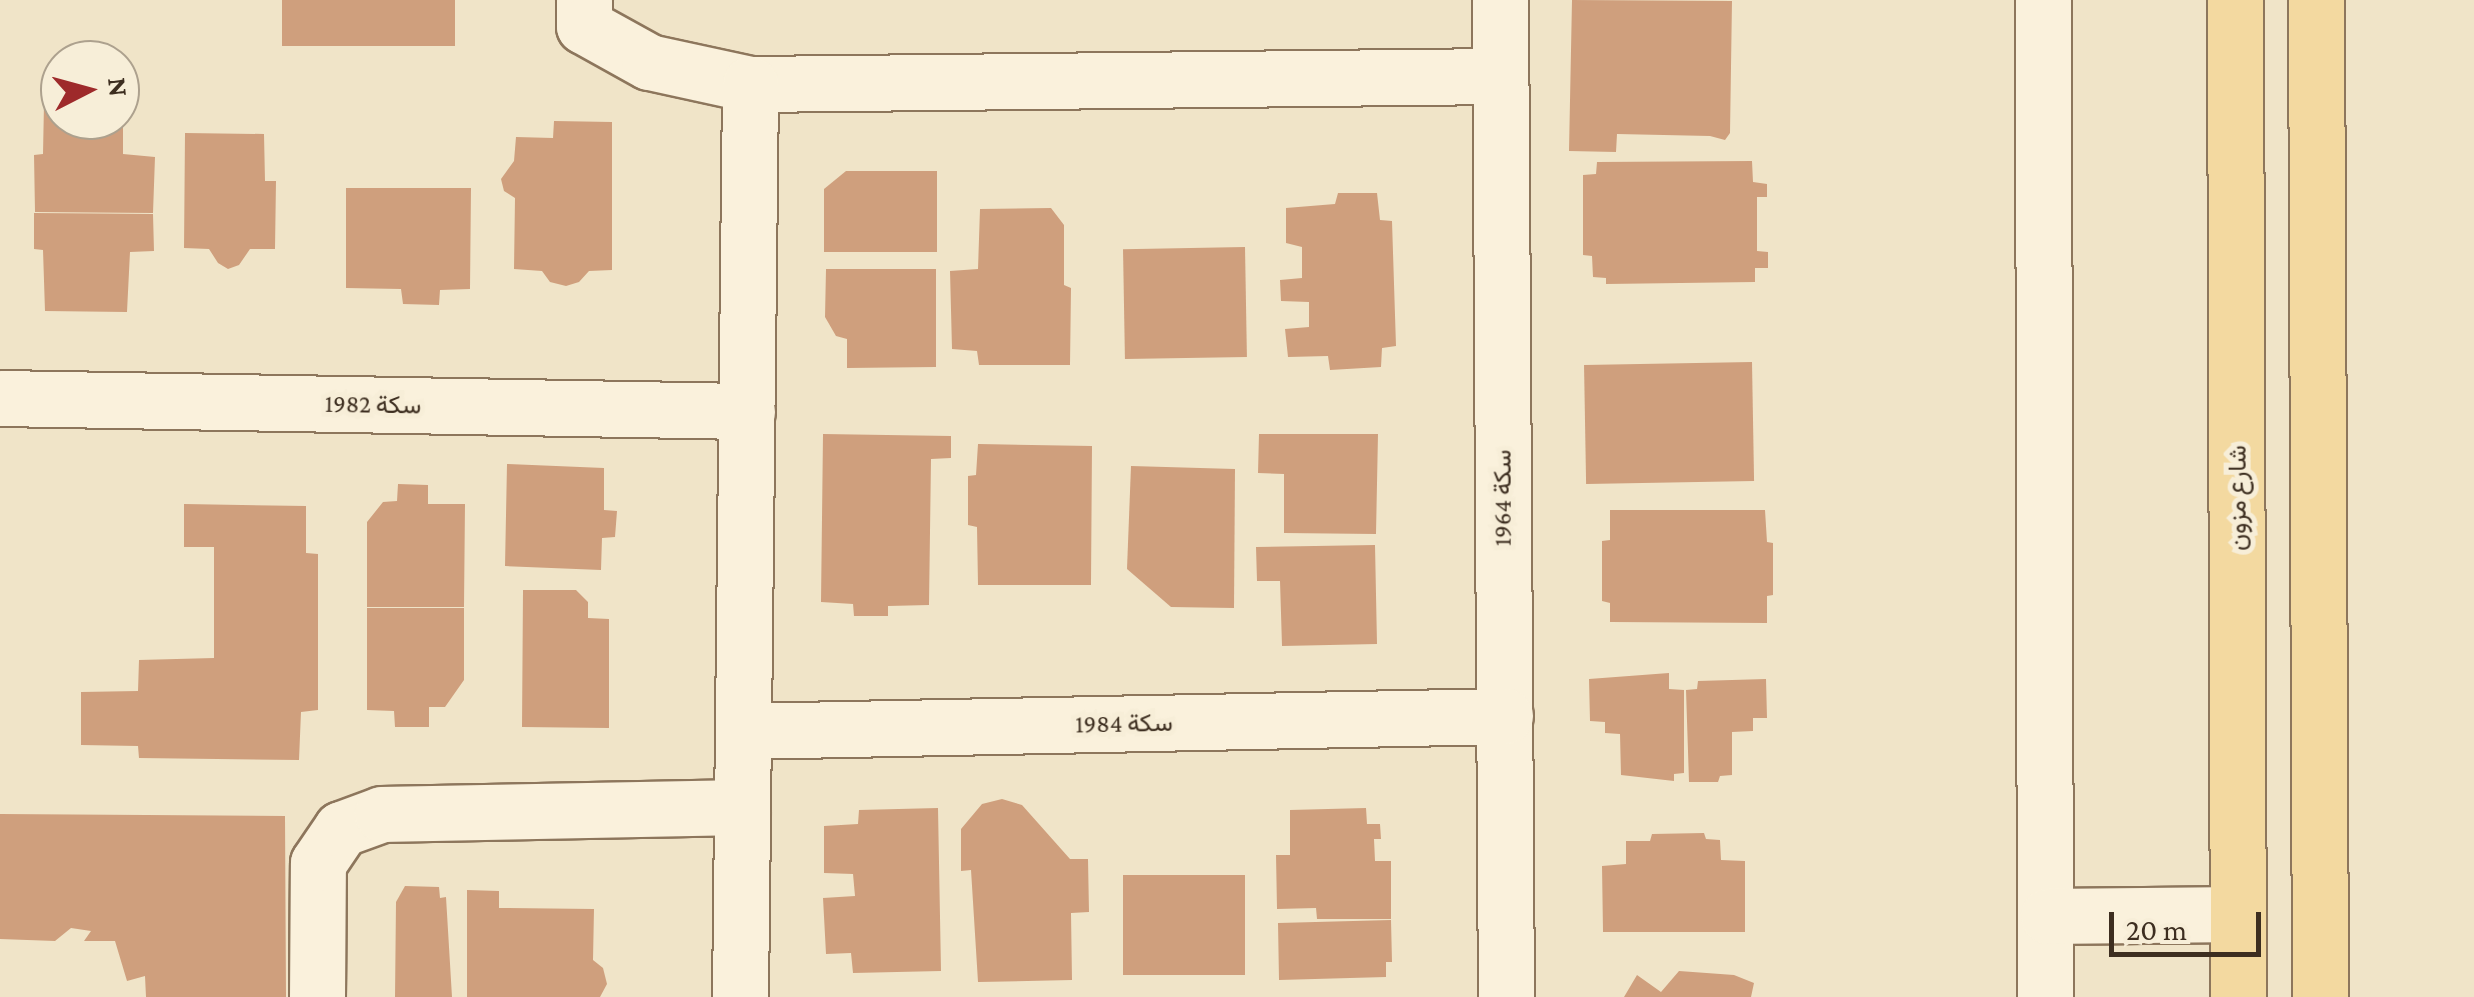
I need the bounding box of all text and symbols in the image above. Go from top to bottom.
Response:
north arrow [40,40,140,140]
text: N [102,76,135,98]
street label: سكة 1982 [325,389,421,421]
street label: شارع مزون [2223,445,2253,551]
street label: سكة 1964 [1488,450,1518,546]
street label: سكة 1984 [1075,708,1173,740]
scale bar [2114,892,2266,954]
text: 20 m [2126,913,2187,946]

